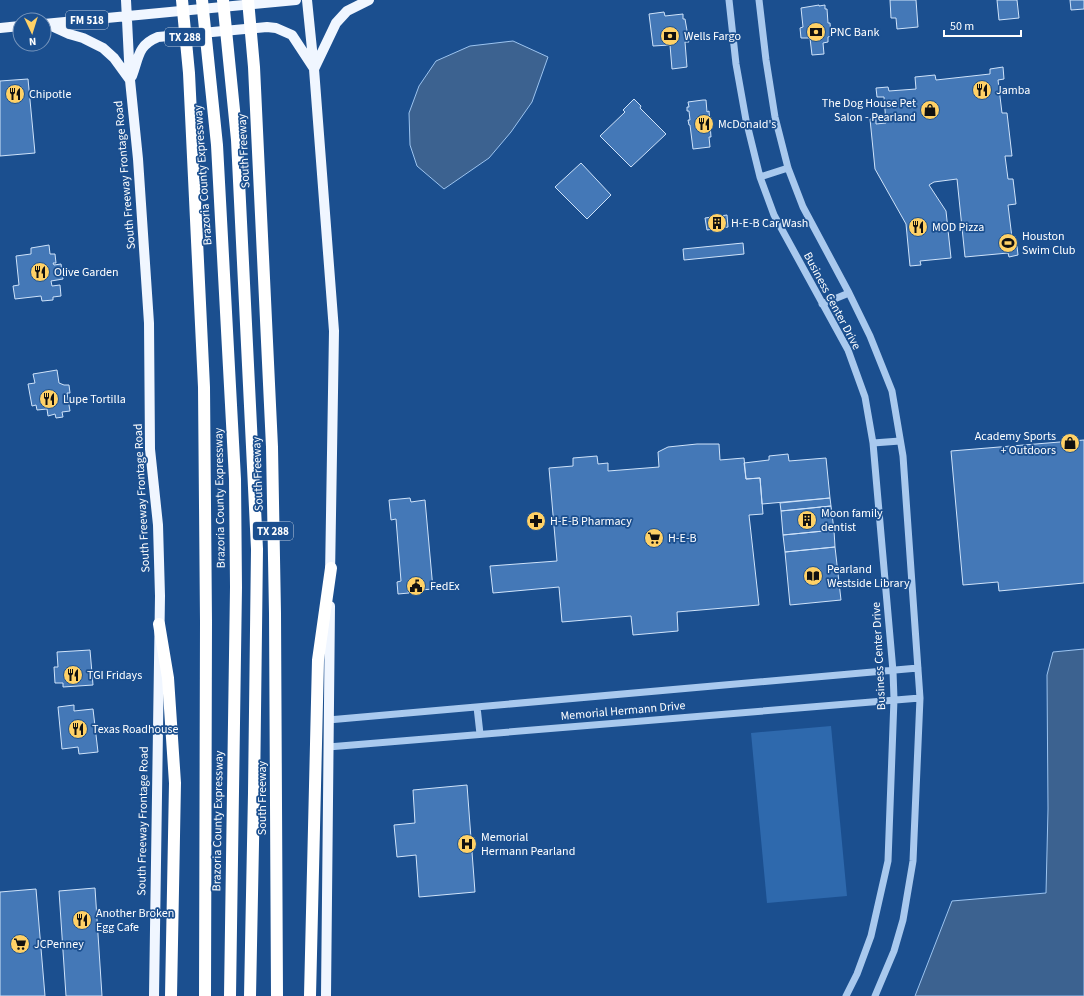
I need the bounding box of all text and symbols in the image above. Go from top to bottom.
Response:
road number: FM 518 [66,11,108,29]
north arrow [12,12,52,52]
scale bar [944,12,1021,38]
text: 50 m [950,18,974,35]
bank icon: PNC Bank [805,21,827,43]
place label: PNC Bank [830,24,879,41]
bank icon: Wells Fargo [659,25,681,47]
road number: TX 288 [165,28,205,46]
place label: Wells Fargo [684,28,741,45]
text: N [28,34,37,49]
restaurant icon: Jamba [971,79,993,101]
place label: Jamba [996,82,1030,99]
restaurant icon: Chipotle [4,83,26,105]
place label: Chipotle [29,86,71,103]
place label: The Dog House Pet Salon - Pearland [822,95,916,126]
shop icon: The Dog House Pet Salon - Pearland [919,99,941,121]
street label: South Freeway Frontage Road [110,100,140,250]
street label: Brazoria County Expressway [190,104,216,246]
street label: South Freeway [234,113,254,189]
restaurant icon: McDonald's [693,113,715,135]
place label: McDonald's [718,116,776,133]
building icon: H-E-B Car Wash [706,212,728,234]
place label: H-E-B Car Wash [731,215,808,232]
restaurant icon: MOD Pizza [907,216,929,238]
place label: MOD Pizza [932,219,984,236]
place label: Houston Swim Club [1022,228,1076,259]
sports icon: Houston Swim Club [997,232,1019,254]
street label: Business Center Drive [799,249,865,353]
restaurant icon: Olive Garden [29,261,51,283]
place label: Olive Garden [54,264,119,281]
restaurant icon: Lupe Tortilla [38,388,60,410]
place label: Lupe Tortilla [63,391,126,408]
street label: South Freeway Frontage Road [130,423,154,573]
street label: Brazoria County Expressway [210,427,230,568]
place label: Academy Sports + Outdoors [975,428,1056,459]
shop icon: Academy Sports + Outdoors [1059,432,1081,454]
street label: South Freeway [248,436,268,511]
place label: Moon family dentist [821,505,883,536]
building icon: Moon family dentist [796,509,818,531]
pharmacy icon: H-E-B Pharmacy [525,510,547,532]
place label: H-E-B Pharmacy [550,513,632,530]
road number: TX 288 [253,522,293,540]
supermarket icon: H-E-B [643,527,665,549]
place label: H-E-B [668,530,697,547]
place label: Pearland Westside Library [827,561,910,592]
library icon: Pearland Westside Library [802,565,824,587]
public building icon: FedEx [405,575,427,597]
place label: FedEx [430,578,460,595]
street label: Business Center Drive [868,601,890,711]
restaurant icon: TGI Fridays [62,664,84,686]
place label: TGI Fridays [87,667,142,684]
street label: Memorial Hermann Drive [560,697,686,725]
restaurant icon: Texas Roadhouse [67,718,89,740]
place label: Texas Roadhouse [92,721,179,738]
street label: South Freeway Frontage Road [133,746,153,896]
street label: Brazoria County Expressway [208,750,228,891]
street label: South Freeway [254,760,271,835]
place label: Memorial Hermann Pearland [481,829,575,860]
hospital icon: Memorial Hermann Pearland [456,833,478,855]
place label: Another Broken Egg Cafe [96,905,174,936]
restaurant icon: Another Broken Egg Cafe [71,909,93,931]
supermarket icon: JCPenney [9,933,31,955]
place label: JCPenney [34,936,84,953]

